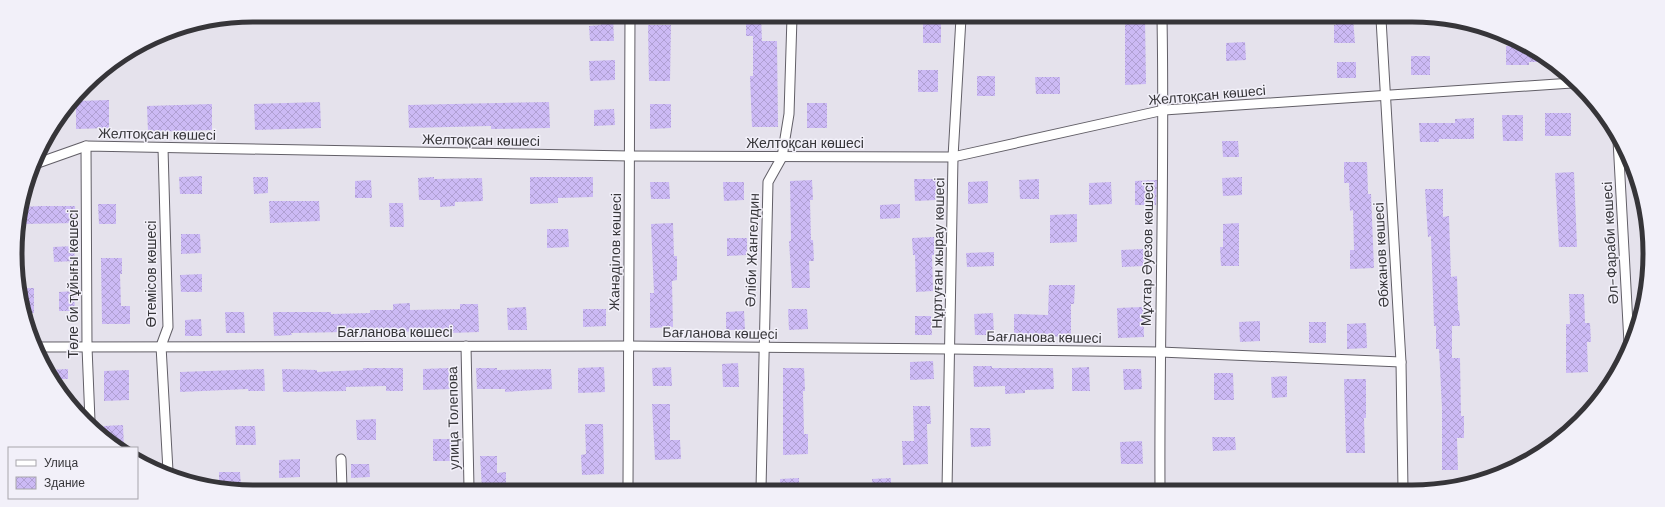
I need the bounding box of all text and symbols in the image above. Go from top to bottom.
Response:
street label: Желтоқсан көшесі [1148,81,1266,109]
street label: Желтоқсан көшесі [98,124,216,144]
street label: Желтоқсан көшесі [422,130,540,150]
street label: Желтоқсан көшесі [746,134,864,152]
street label: Нұртуған жырау көшесі [928,177,948,329]
street label: Әл-Фараби көшесі [1598,181,1622,305]
street label: Мұхтар Әуезов көшесі [1137,182,1157,326]
street label: Жанәділов көшесі [605,193,625,311]
street label: Әліби Жангелдин [741,193,763,307]
street label: Әбжанов көшесі [1369,202,1393,308]
street label: Төле би тұйығы көшесі [64,210,82,358]
street label: Өтемісов көшесі [142,221,160,327]
street label: Бағланова көшесі [337,323,453,341]
street label: Бағланова көшесі [662,323,778,343]
street label: Бағланова көшесі [986,327,1102,347]
street label: улица Толепова [443,366,463,470]
legend [8,447,138,499]
text: Улица [44,455,78,471]
text: Здание [44,475,85,491]

